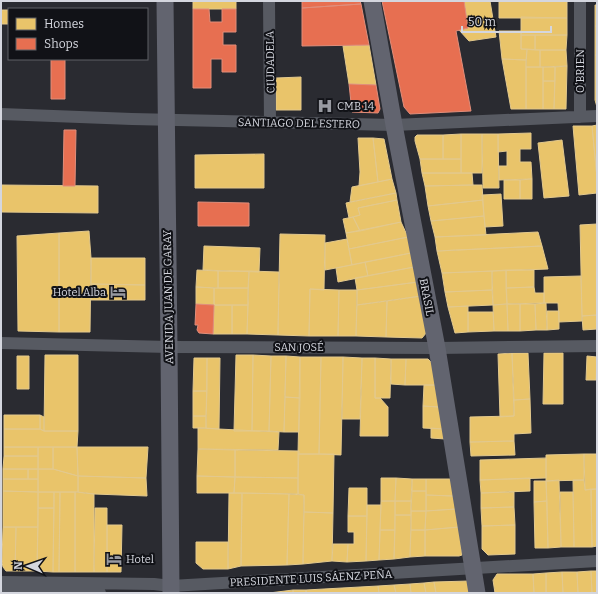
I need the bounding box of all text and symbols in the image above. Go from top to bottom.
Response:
legend [8,8,148,60]
scale bar [462,8,551,34]
text: 50 m [468,15,497,29]
text: Homes [44,17,84,31]
street label: CIUDADELA [263,30,278,93]
text: Shops [44,37,79,51]
street label: O'BRIEN [574,49,587,93]
hospital icon: CMB 14 [316,97,334,115]
place label: CMB 14 [337,100,375,113]
street label: SANTIAGO DEL ESTERO [238,116,360,131]
street label: AVENIDA JUAN DE GARAY [161,229,176,364]
street label: BRASIL [417,277,436,317]
hotel icon: Hotel Alba [109,283,127,301]
place label: Hotel Alba [53,286,106,299]
street label: SAN JOSÉ [274,340,324,354]
north arrow [8,546,48,586]
hotel icon: Hotel [105,550,123,568]
place label: Hotel [126,553,154,566]
text: N [12,561,25,570]
street label: PRESIDENTE LUIS SÁENZ PEÑA [229,567,393,589]

